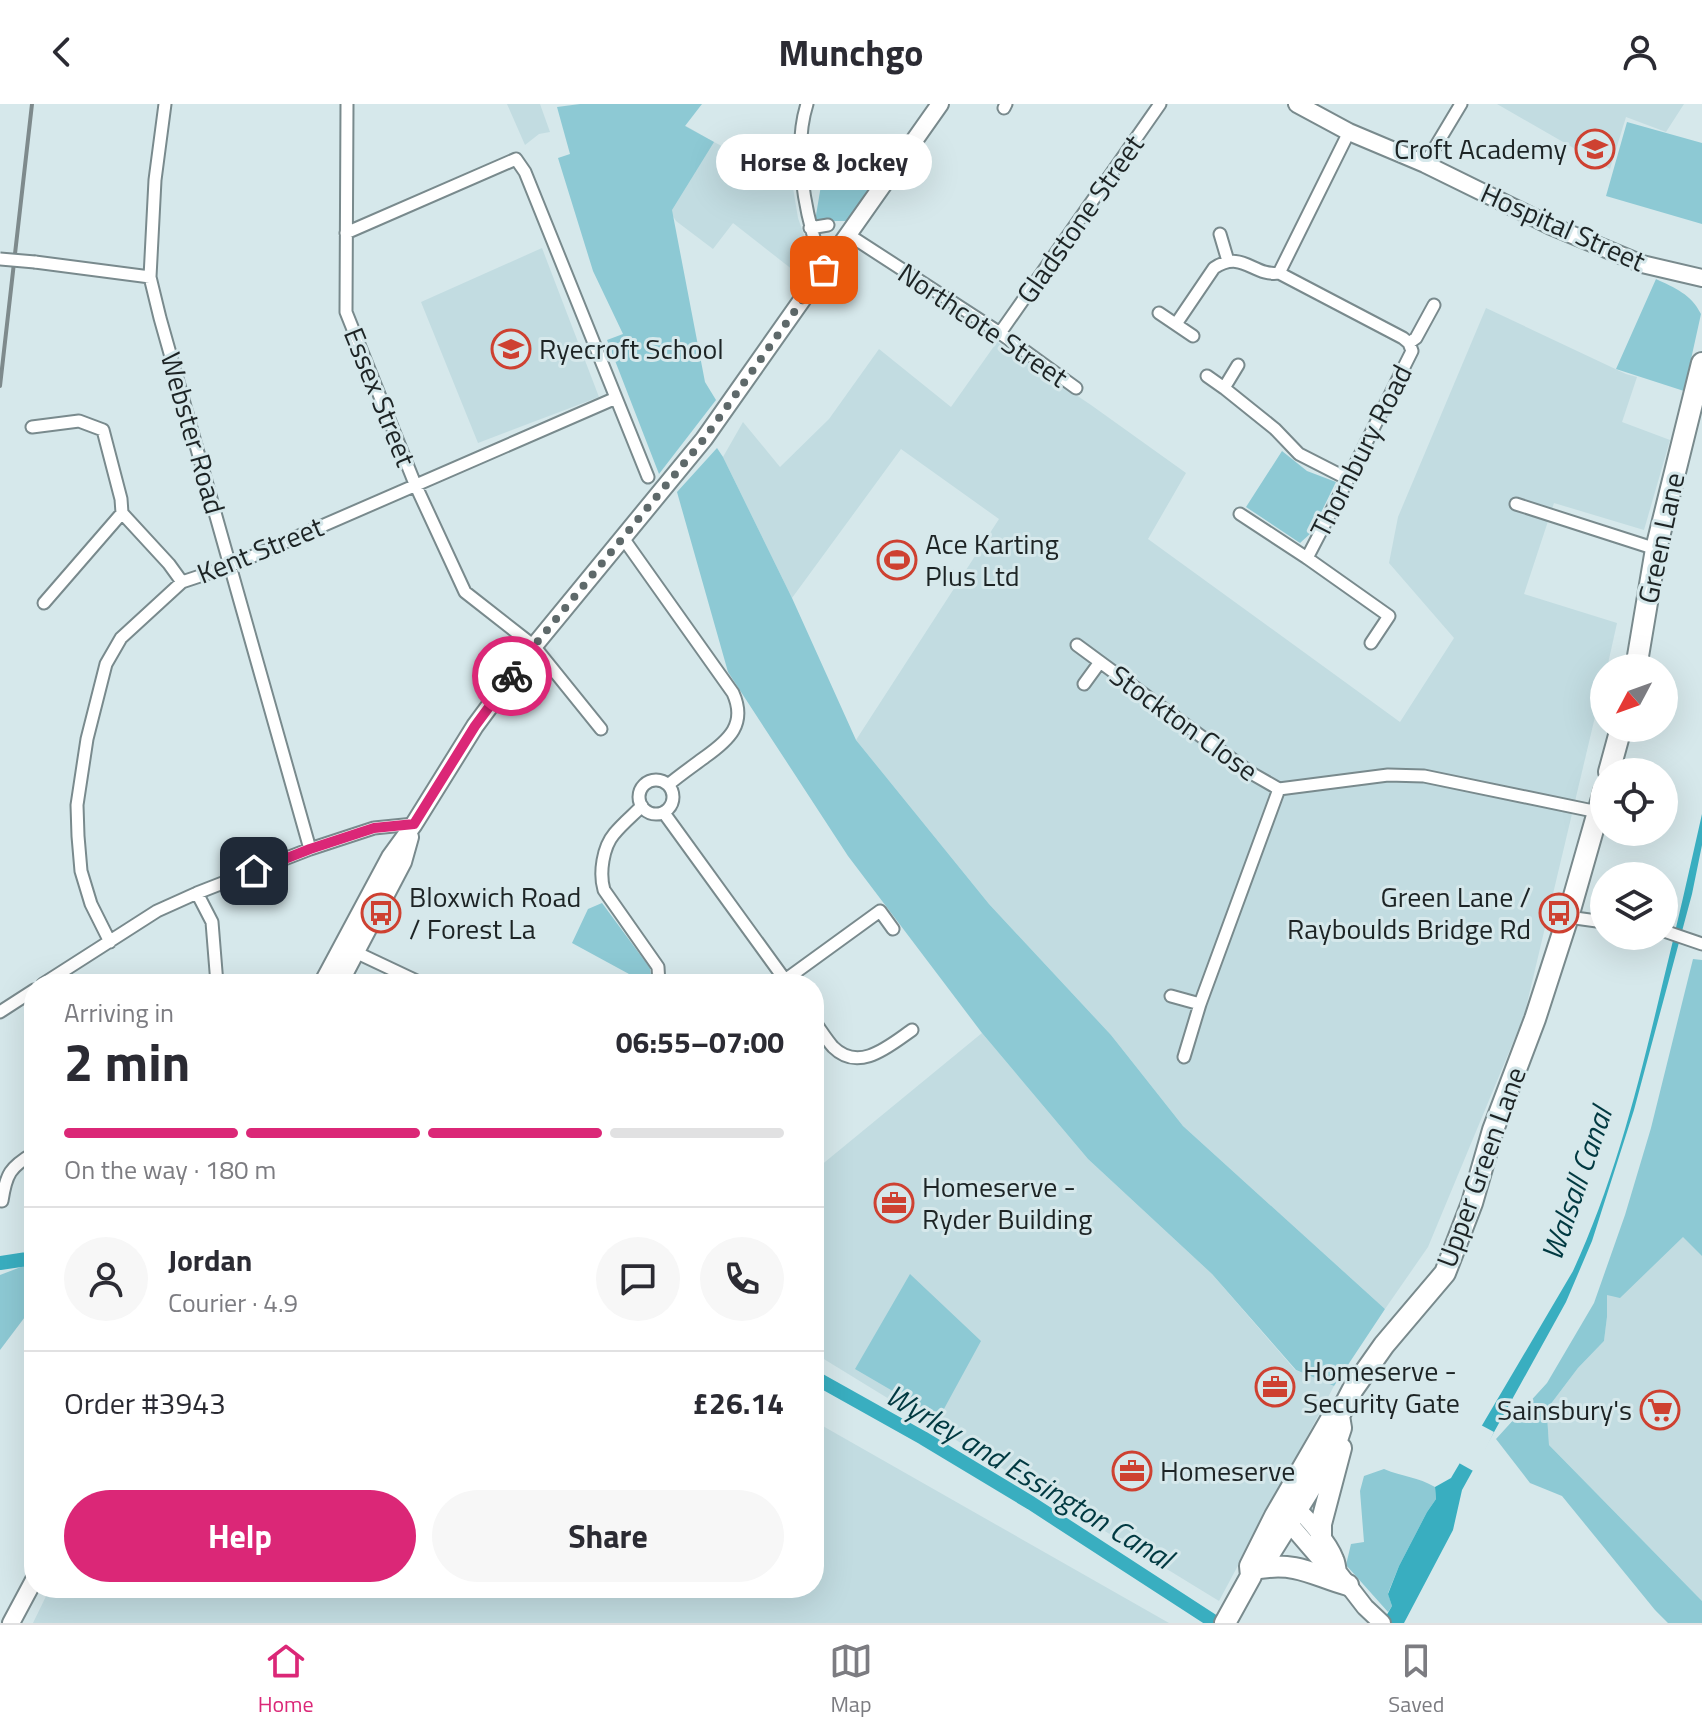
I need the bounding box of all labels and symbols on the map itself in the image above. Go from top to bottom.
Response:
street label: Gladstone Street [1005,125,1154,312]
place label: Croft Academy [1394,127,1567,170]
school or university icon: Croft Academy [1574,128,1616,170]
callout: Horse & Jockey [716,134,932,190]
street label: Hospital Street [1474,171,1653,282]
pin [790,236,858,304]
street label: Northcote Street [890,252,1077,398]
street label: Essex Street [333,321,428,473]
place label: Ryecroft School [539,327,724,370]
school or university icon: Ryecroft School [490,328,532,370]
street label: Webster Road [150,347,237,519]
street label: Thornbury Road [1299,357,1423,545]
street label: Green Lane [1626,469,1695,607]
street label: Kent Street [190,505,330,594]
place label: Ace Karting Plus Ltd [925,522,1059,597]
sports icon: Ace Karting Plus Ltd [876,539,918,581]
courier [472,636,552,716]
street label: Stockton Close [1101,654,1268,791]
north arrow [1590,654,1678,742]
pin [220,837,288,905]
place label: Bloxwich Road / Forest La [409,875,581,950]
place label: Green Lane / Rayboulds Bridge Rd [1287,875,1531,950]
bus stop icon: Bloxwich Road / Forest La [360,892,402,934]
bus stop icon: Green Lane / Rayboulds Bridge Rd [1538,892,1580,934]
street label: Upper Green Lane [1424,1061,1537,1273]
water label: Walsall Canal [1528,1098,1625,1266]
place label: Homeserve - Ryder Building [922,1165,1092,1240]
office icon: Homeserve - Ryder Building [873,1182,915,1224]
place label: Homeserve - Security Gate [1303,1349,1460,1424]
office icon: Homeserve - Security Gate [1254,1366,1296,1408]
water label: Wyrley and Essington Canal [877,1372,1185,1582]
place label: Sainsbury's [1497,1388,1632,1431]
supermarket icon: Sainsbury's [1639,1389,1681,1431]
place label: Homeserve [1160,1449,1295,1492]
office icon: Homeserve [1111,1450,1153,1492]

